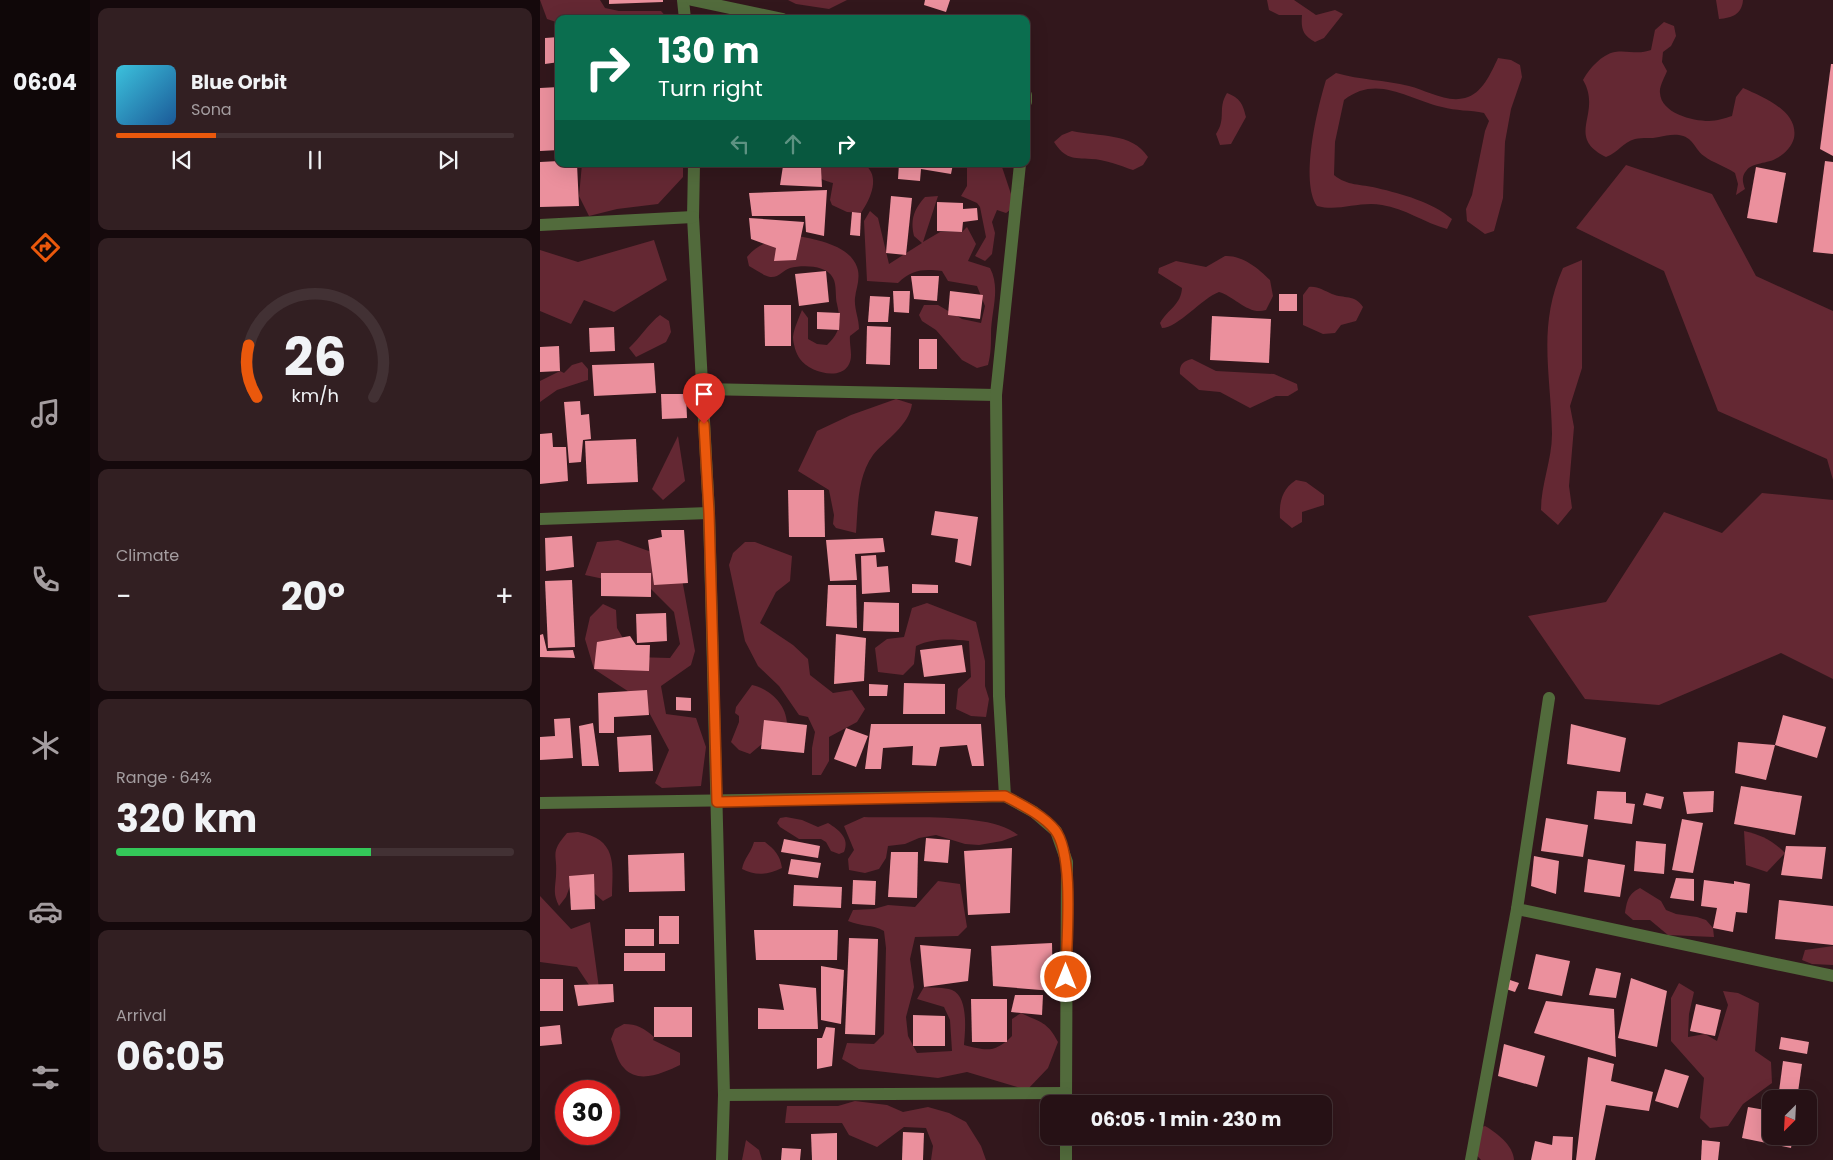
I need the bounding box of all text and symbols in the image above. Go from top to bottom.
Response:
text: 130 m [658,26,760,75]
icon: right [575,35,640,100]
text: 06:04 [13,67,77,98]
text: Blue Orbit [191,69,287,96]
text: Turn right [658,73,763,104]
text: Sona [191,98,232,121]
icon: left [726,130,754,158]
icon: ahead [779,130,807,158]
icon: right [832,130,860,158]
icon: previous [168,146,196,174]
icon: pause [301,146,329,174]
icon: next [434,146,462,174]
icon: directions [28,230,63,265]
text: 26 [284,321,346,394]
pin [683,373,725,424]
icon: arrive [690,380,718,408]
text: km/h [291,383,339,408]
icon: music [28,396,63,431]
text: Climate [116,544,179,567]
icon: phone [28,562,63,597]
text: 20° [281,570,345,623]
text: − [116,577,131,616]
text: + [495,577,514,616]
icon: climate [28,728,63,763]
text: Range · 64% [116,766,212,789]
text: 320 km [116,792,257,845]
icon: car [28,894,63,929]
position arrow [1039,950,1091,1002]
text: Arrival [116,1004,166,1027]
text: 06:05 [116,1030,225,1083]
icon: filters [28,1060,63,1095]
speed limit sign: 30 [555,1080,620,1145]
north arrow [1762,1090,1818,1145]
map controls [1762,1090,1817,1145]
text: 06:05 · 1 min · 230 m [1091,1106,1281,1133]

